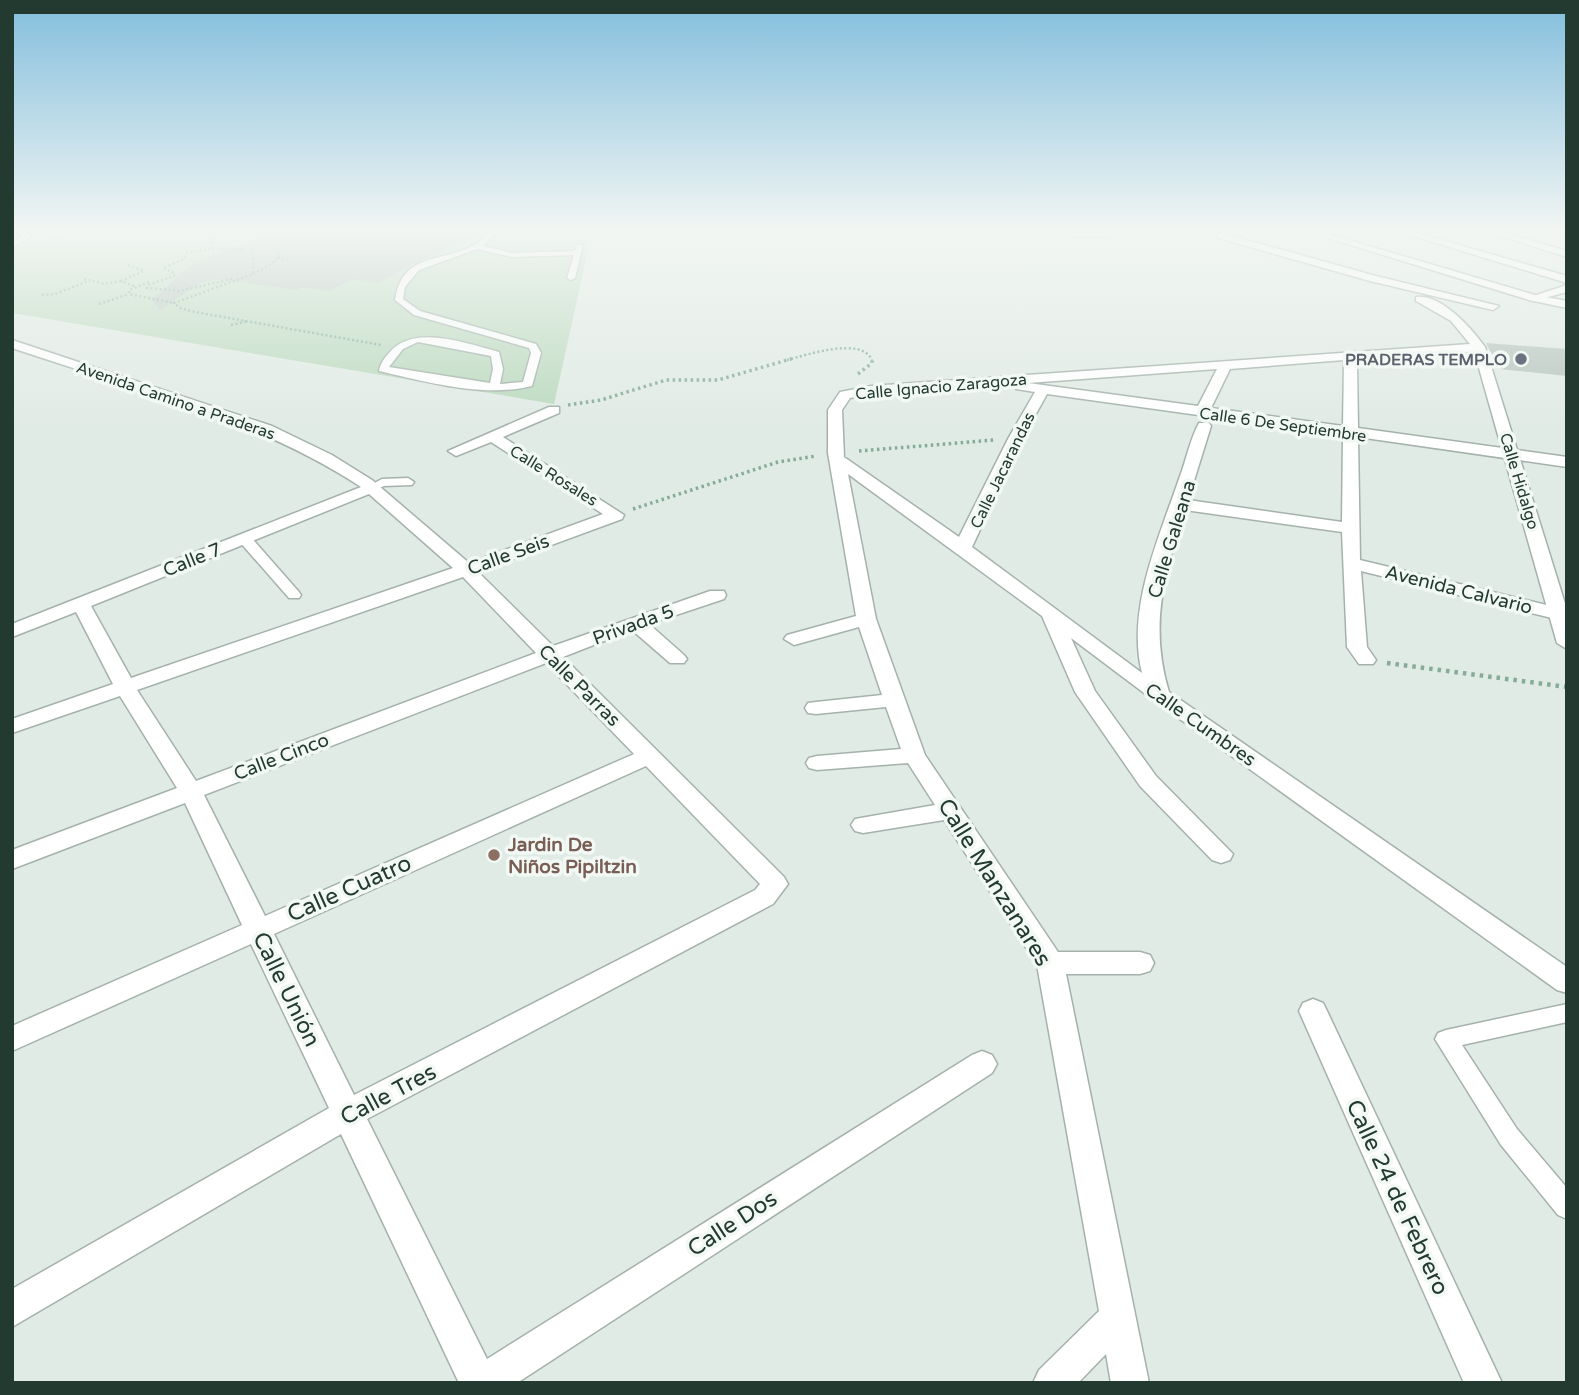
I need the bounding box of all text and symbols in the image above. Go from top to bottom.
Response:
place label: PRADERAS TEMPLO [1345,350,1507,370]
marker: PRADERAS TEMPLO [1513,351,1529,367]
street label: Avenida Camino a Praderas [74,357,278,444]
street label: Calle Ignacio Zaragoza [855,370,1028,404]
street label: Calle 6 De Septiembre [1198,403,1368,447]
street label: Calle Jacarandas [966,409,1040,532]
street label: Calle Hidalgo [1495,431,1543,532]
street label: Calle Rosales [506,441,601,511]
street label: Calle Galeana [1144,477,1200,601]
street label: Calle Seis [464,530,552,580]
street label: Calle 7 [160,538,225,582]
street label: Avenida Calvario [1383,561,1535,619]
street label: Privada 5 [590,600,677,650]
street label: Calle Parras [534,640,625,731]
street label: Calle Cumbres [1141,679,1260,771]
street label: Calle Cinco [231,729,332,785]
street label: Calle Manzanares [931,794,1057,972]
place label: Jardin De Niños Pipiltzin [507,834,637,879]
marker: Jardin De Niños Pipiltzin [486,847,502,863]
street label: Calle Cuatro [283,849,416,929]
street label: Calle Unión [246,928,326,1051]
street label: Calle Tres [336,1058,441,1132]
street label: Calle 24 de Febrero [1340,1095,1455,1300]
street label: Calle Dos [682,1185,783,1263]

